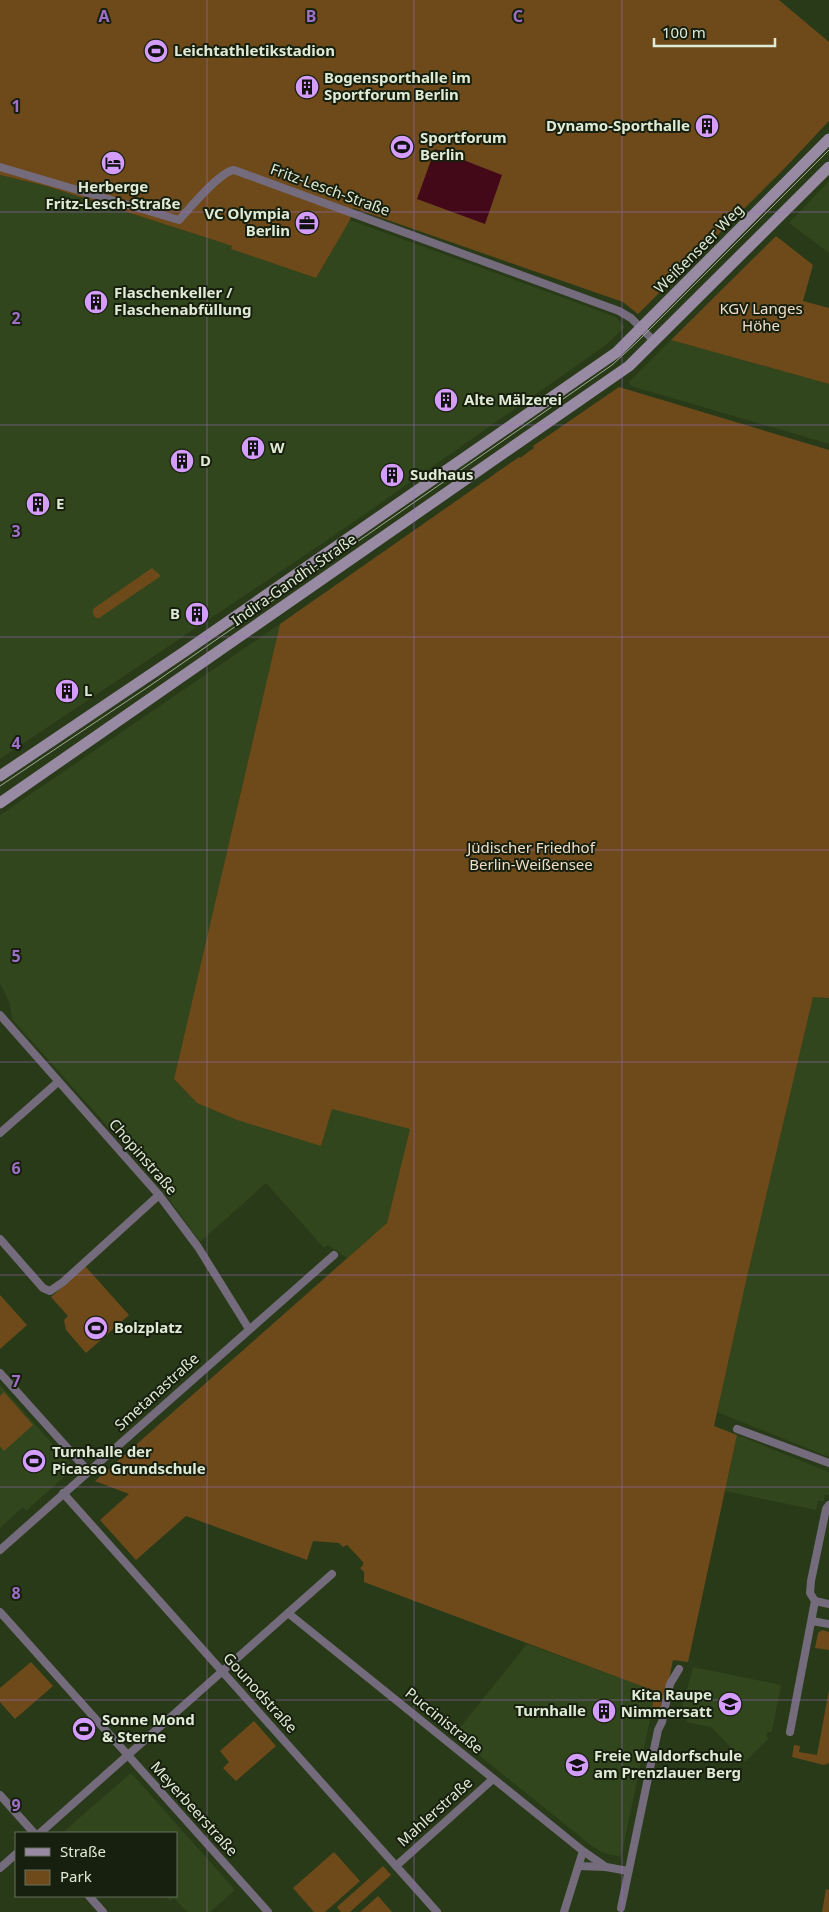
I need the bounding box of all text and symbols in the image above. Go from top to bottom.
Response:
text: A [98,5,110,27]
text: B [306,5,316,27]
text: C [513,5,523,27]
scale bar [654,15,775,47]
text: 100 m [662,22,706,42]
sports icon: Leichtathletikstadion [143,38,169,64]
place label: Leichtathletikstadion [174,40,335,60]
place label: Bogensporthalle im Sportforum Berlin [324,67,471,104]
building icon: Bogensporthalle im Sportforum Berlin [294,74,320,100]
text: 1 [11,95,21,117]
building icon: Dynamo-Sporthalle [694,113,720,139]
place label: Dynamo-Sporthalle [546,115,690,135]
place label: Sportforum Berlin [420,127,507,164]
sports icon: Sportforum Berlin [389,134,415,160]
hotel icon: Herberge Fritz-Lesch-Straße [100,150,126,176]
street label: Fritz-Lesch-Straße [268,158,393,220]
place label: Herberge Fritz-Lesch-Straße [46,176,181,213]
street label: Weißenseer Weg [649,199,747,297]
place label: VC Olympia Berlin [204,203,290,240]
office icon: VC Olympia Berlin [294,210,320,236]
place label: Flaschenkeller / Flaschenabfüllung [114,282,251,319]
building icon: Flaschenkeller / Flaschenabfüllung [83,289,109,315]
park label: KGV Langes Höhe [719,298,803,335]
text: 2 [11,307,21,329]
building icon: Alte Mälzerei [433,387,459,413]
place label: Alte Mälzerei [464,389,562,409]
building icon: W [240,435,266,461]
place label: W [270,437,285,457]
building icon: D [169,448,195,474]
place label: D [200,450,211,470]
building icon: Sudhaus [379,462,405,488]
place label: Sudhaus [410,464,474,484]
building icon: E [25,491,51,517]
place label: E [56,493,64,513]
text: 3 [11,520,21,542]
street label: Indira-Gandhi-Straße [227,528,360,630]
building icon: B [184,601,210,627]
place label: B [170,603,180,623]
building icon: L [54,678,80,704]
place label: L [84,680,92,700]
text: 4 [11,732,21,754]
park label: Jüdischer Friedhof Berlin-Weißensee [465,837,596,874]
text: 5 [11,945,21,967]
street label: Chopinstraße [105,1114,182,1199]
text: 6 [11,1157,21,1179]
sports icon: Bolzplatz [83,1315,109,1341]
place label: Bolzplatz [114,1317,182,1337]
street label: Smetanastraße [110,1348,203,1435]
text: 7 [11,1370,21,1392]
place label: Turnhalle der Picasso Grundschule [52,1441,206,1478]
sports icon: Turnhalle der Picasso Grundschule [21,1448,47,1474]
text: 8 [11,1582,21,1604]
street label: Gounodstraße [219,1648,302,1737]
street label: Puccinistraße [402,1683,488,1758]
place label: Kita Raupe Nimmersatt [621,1684,712,1721]
school or university icon: Kita Raupe Nimmersatt [717,1691,743,1717]
building icon: Turnhalle [591,1698,617,1724]
place label: Turnhalle [515,1700,586,1720]
place label: Sonne Mond & Sterne [102,1709,195,1746]
sports icon: Sonne Mond & Sterne [71,1716,97,1742]
place label: Freie Waldorfschule am Prenzlauer Berg [594,1745,742,1782]
school or university icon: Freie Waldorfschule am Prenzlauer Berg [564,1752,590,1778]
street label: Meyerbeerstraße [147,1757,243,1860]
street label: Mahlerstraße [392,1772,476,1850]
text: 9 [11,1794,21,1816]
legend [15,1832,178,1897]
text: Straße [60,1841,106,1861]
text: Park [60,1866,92,1886]

